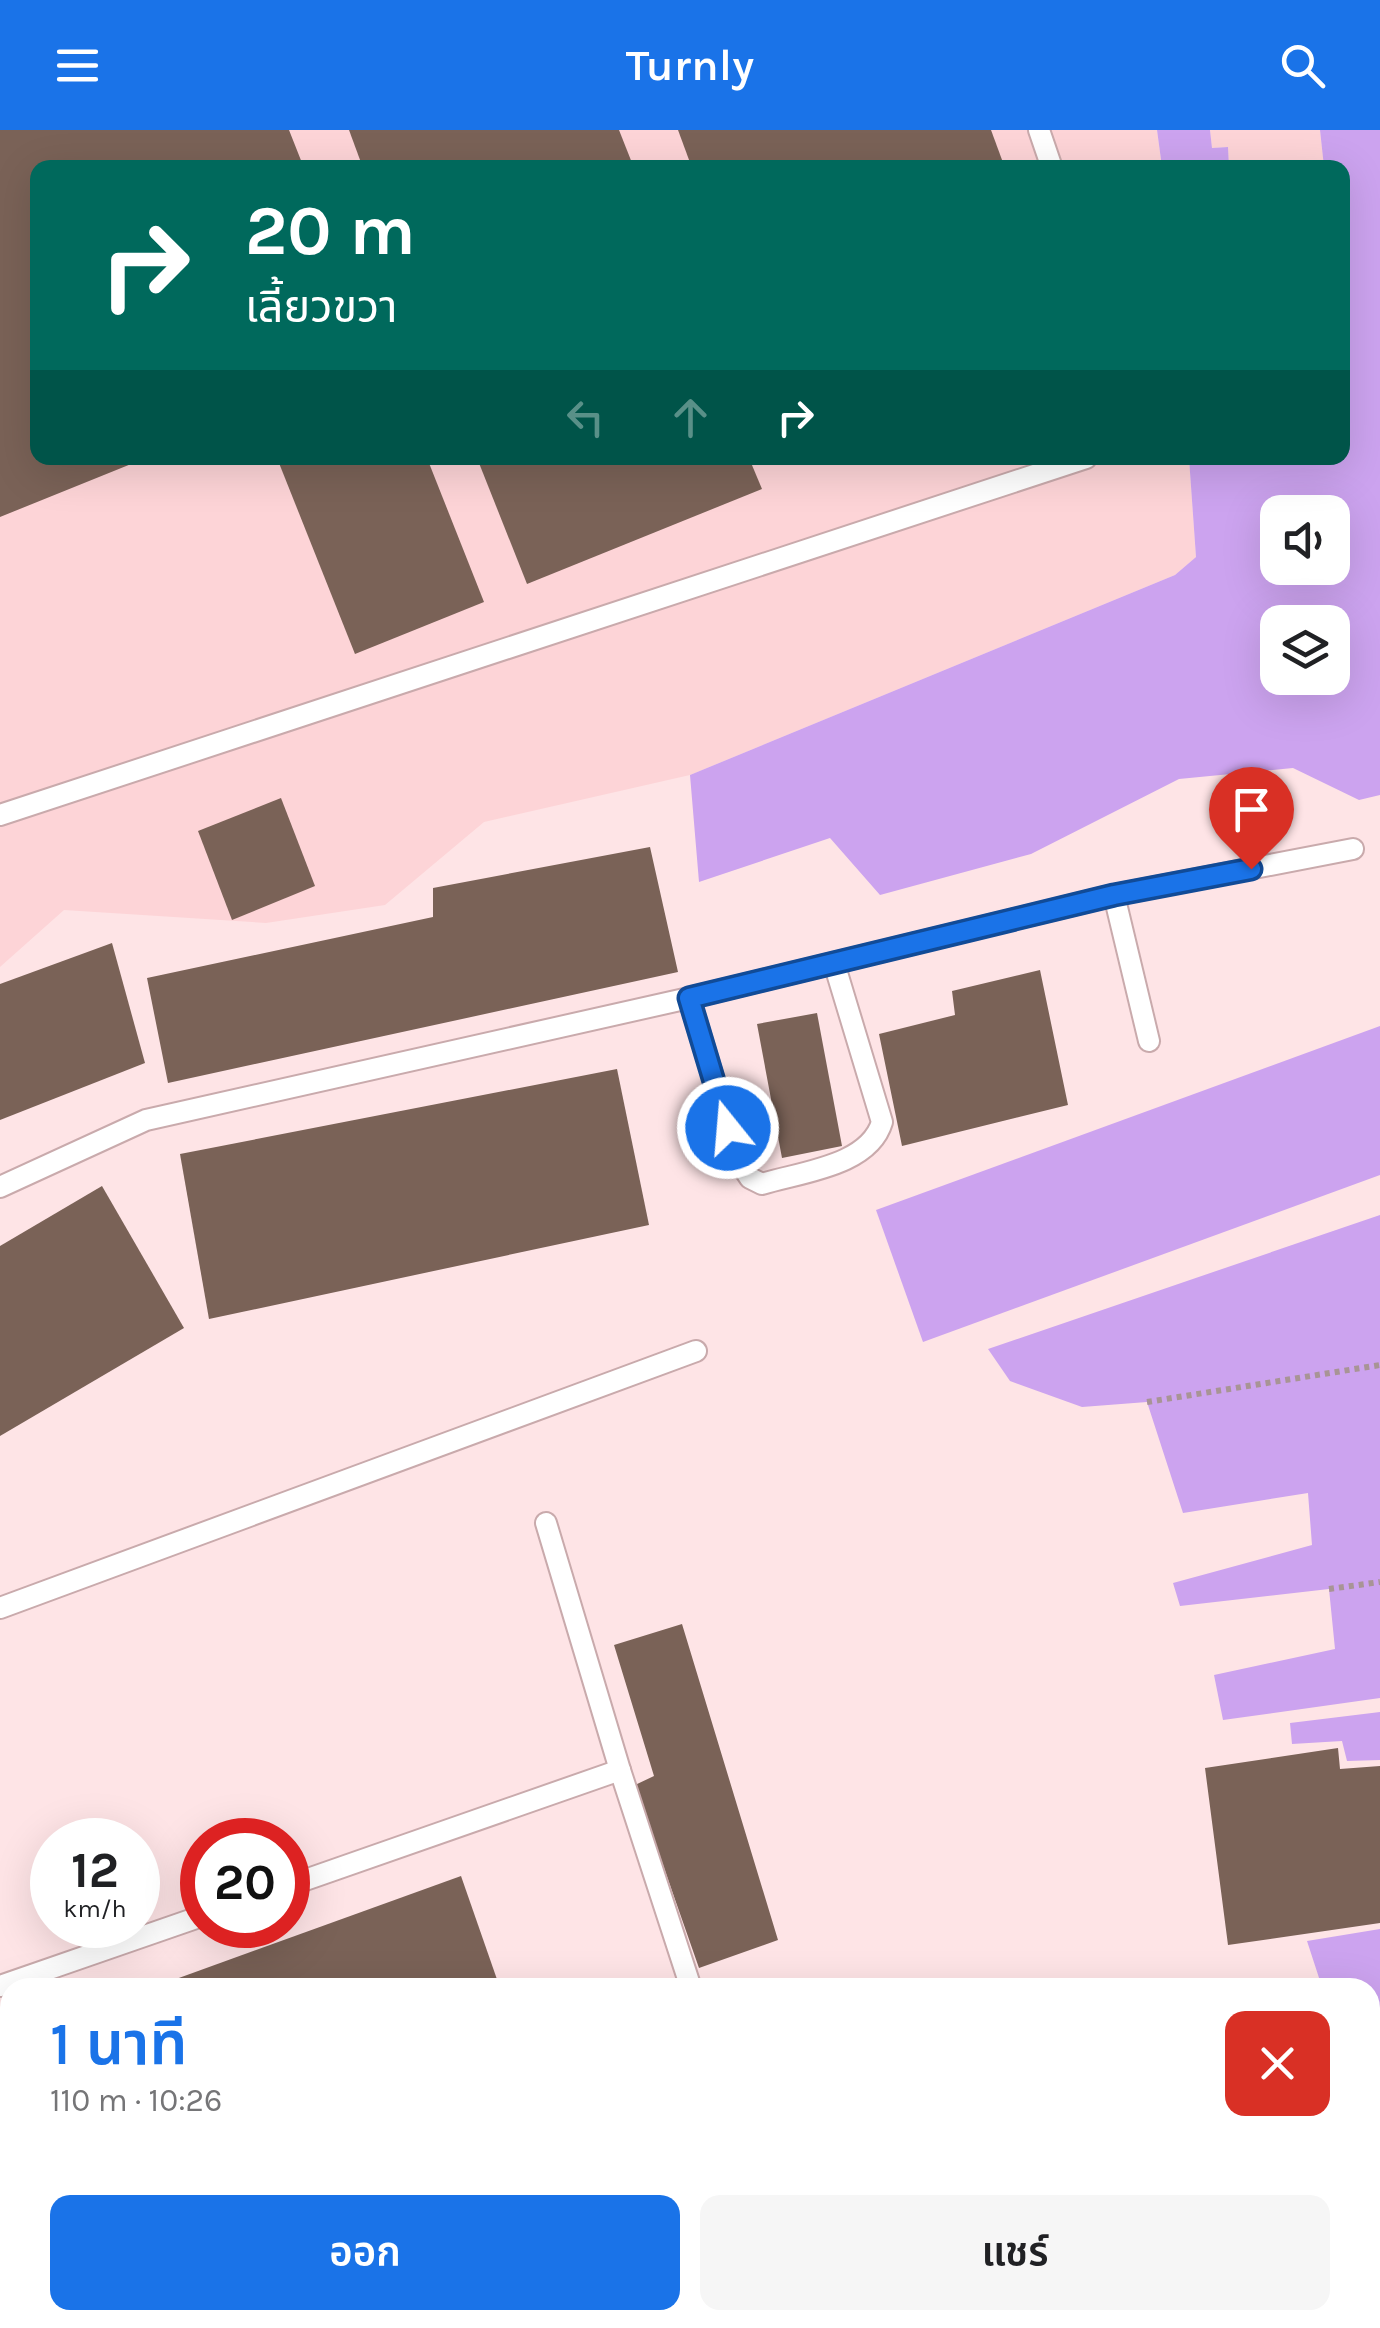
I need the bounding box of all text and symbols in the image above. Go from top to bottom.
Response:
icon: menu [50,38,105,93]
icon: search [1275,38,1330,93]
text: Turnly [626,39,754,91]
text: 20 m [245,190,416,272]
icon: right [80,200,210,330]
text: เลี้ยวขวา [245,281,397,333]
icon: left [558,390,613,445]
icon: ahead [663,390,718,445]
icon: right [768,390,823,445]
map controls [1260,495,1350,695]
button: sound [1260,495,1350,585]
button: layers [1260,605,1350,695]
pin [1209,767,1294,870]
icon: arrive [1224,782,1279,837]
position arrow [676,1076,780,1180]
speed limit sign: 20 [180,1818,310,1948]
text: 12 [71,1841,119,1900]
text: km/h [63,1894,127,1923]
text: 1 นาที [50,2009,187,2079]
button: close [1225,2011,1330,2116]
text: 110 m · 10:26 [50,2082,222,2119]
button: ออก [50,2195,680,2310]
button: แชร์ [700,2195,1330,2310]

